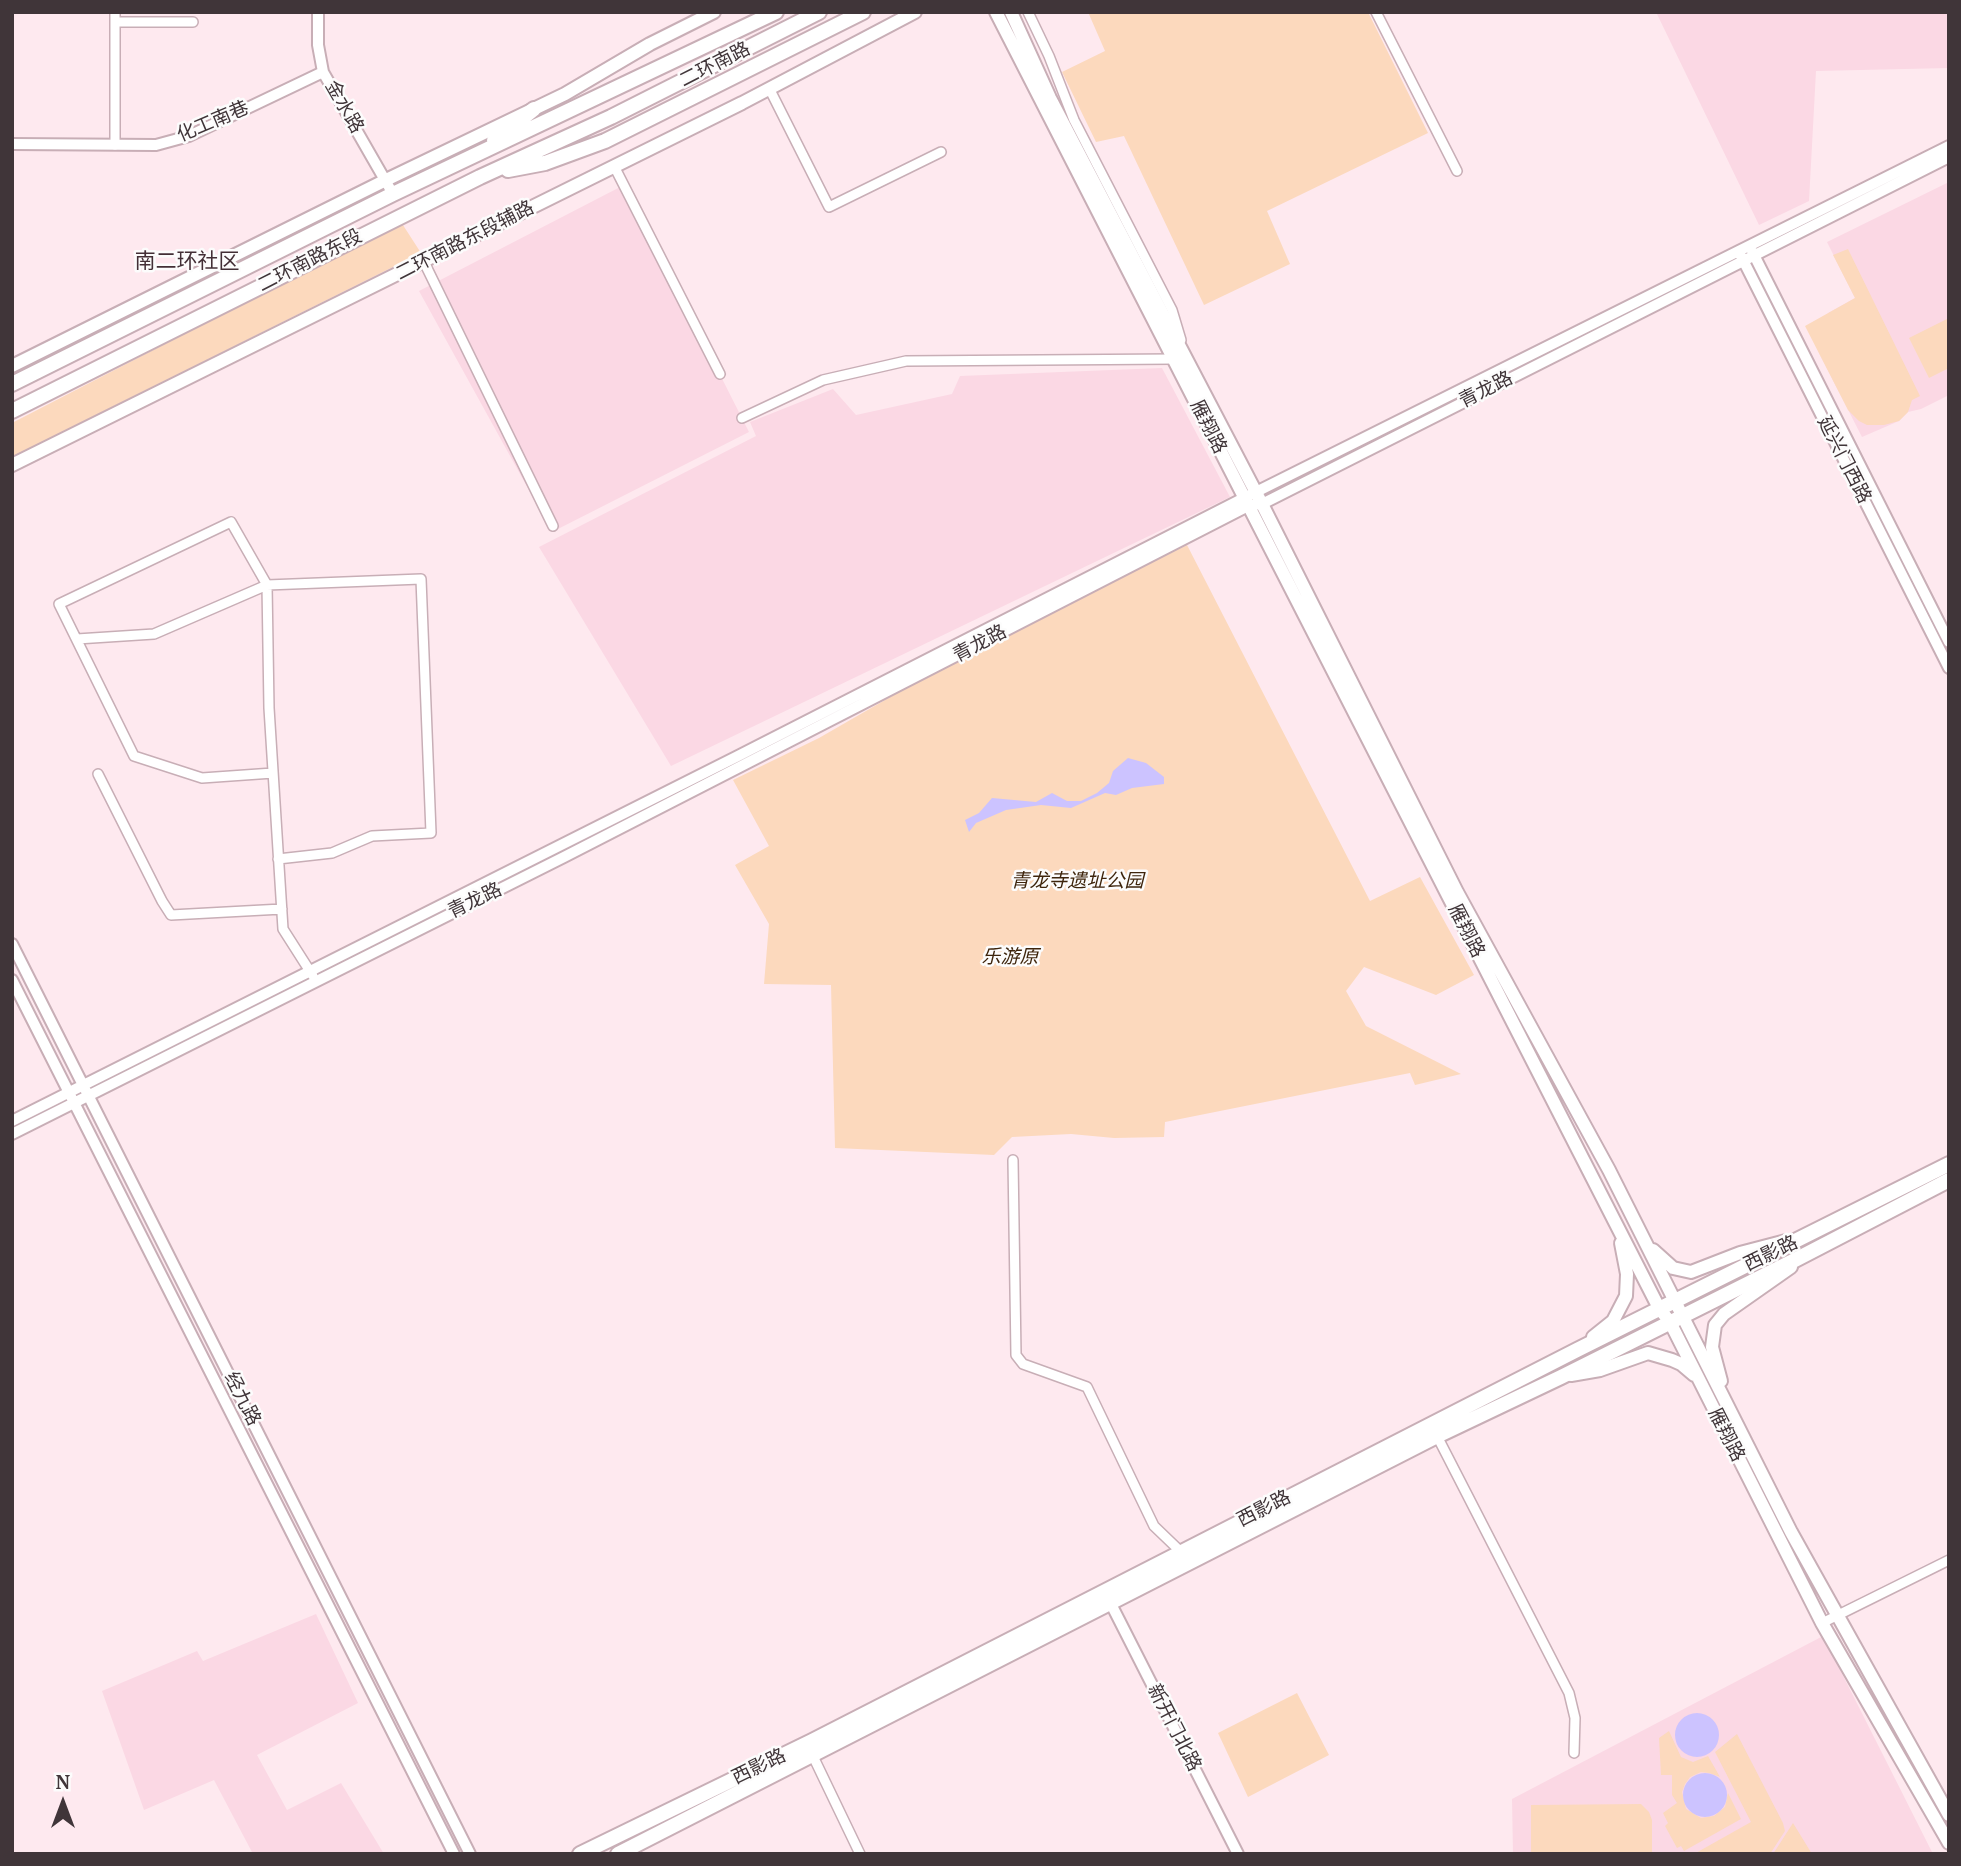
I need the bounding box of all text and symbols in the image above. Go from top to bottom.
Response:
street label: 二环南路 [676,38,754,92]
street label: 金水路 [320,77,368,137]
street label: 化工南巷 [174,97,252,147]
street label: 二环南路东段辅路 [392,196,538,286]
street label: 二环南路东段 [254,225,366,297]
district label: 南二环社区 [135,249,239,275]
street label: 青龙路 [1455,367,1517,413]
street label: 雁翔路 [1185,396,1231,458]
street label: 延兴门西路 [1812,413,1876,507]
street label: 青龙路 [949,621,1011,667]
park label: 青龙寺遗址公园 [1011,871,1143,893]
street label: 青龙路 [444,878,506,924]
street label: 雁翔路 [1443,900,1489,962]
park label: 乐游原 [982,947,1038,969]
street label: 西影路 [1740,1231,1802,1277]
street label: 经九路 [219,1368,265,1430]
street label: 雁翔路 [1703,1404,1749,1466]
street label: 西影路 [1233,1486,1295,1532]
street label: 新开门北路 [1142,1681,1206,1775]
street label: 西影路 [728,1744,790,1790]
north arrow [28,1768,98,1838]
text: N [56,1769,70,1794]

